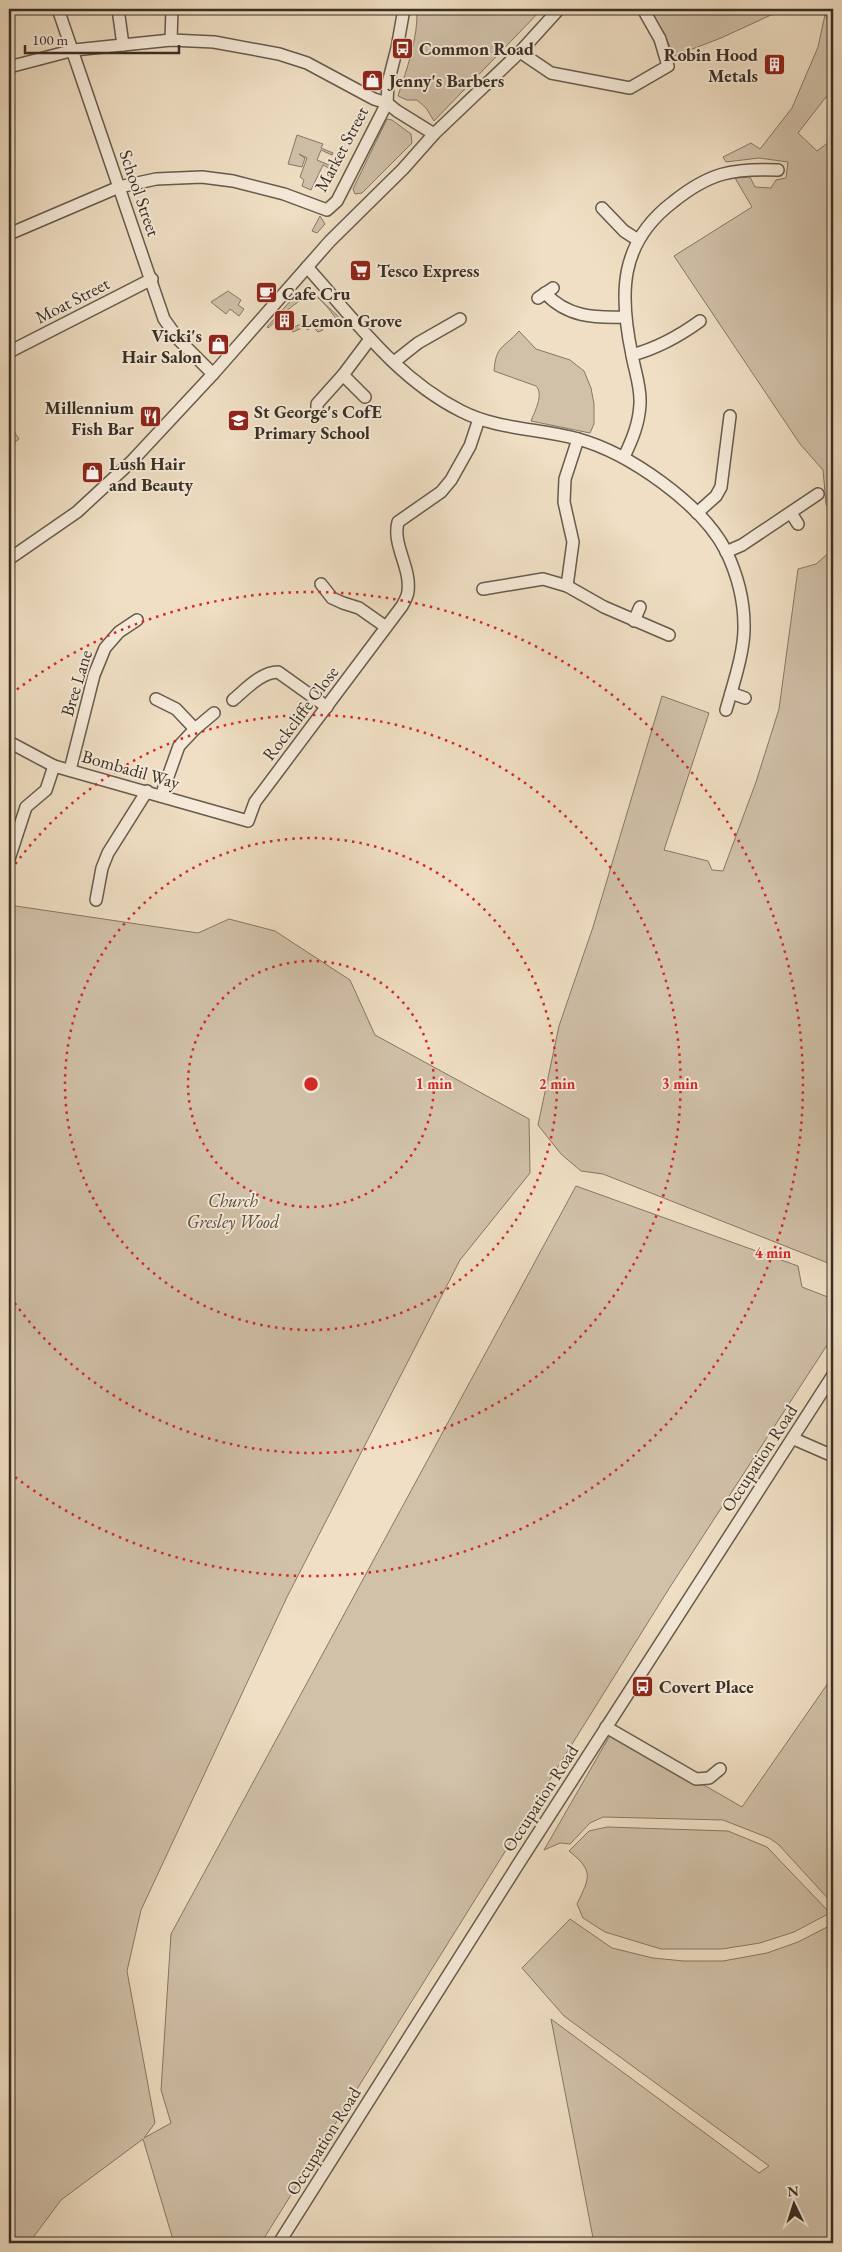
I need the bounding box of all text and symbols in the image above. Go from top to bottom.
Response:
scale bar [25,22,179,54]
text: 100 m [32,30,69,49]
bus stop icon: Common Road [391,36,415,60]
place label: Common Road [419,37,534,60]
place label: Robin Hood Metals [664,43,758,87]
building icon: Robin Hood Metals [762,52,786,76]
shop icon: Jenny's Barbers [361,68,385,92]
place label: Jenny's Barbers [387,69,504,92]
street label: Market Street [309,102,373,196]
street label: School Street [114,147,166,240]
supermarket icon: Tesco Express [349,258,373,282]
place label: Tesco Express [377,259,479,282]
street label: Moat Street [31,271,113,328]
cafe icon: Cafe Cru [254,281,278,305]
place label: Cafe Cru [282,282,350,305]
building icon: Lemon Grove [273,308,297,332]
place label: Lemon Grove [301,309,403,332]
place label: Vicki's Hair Salon [122,324,202,368]
shop icon: Vicki's Hair Salon [206,333,230,357]
place label: Millennium Fish Bar [45,396,135,440]
place label: St George's CofE Primary School [254,400,383,444]
restaurant icon: Millennium Fish Bar [138,405,162,429]
school or university icon: St George's CofE Primary School [226,409,250,433]
place label: Lush Hair and Beauty [109,452,194,496]
shop icon: Lush Hair and Beauty [81,461,105,485]
street label: Bree Lane [55,647,97,719]
street label: Rockcliffe Close [257,661,343,765]
street label: Bombadil Way [79,744,183,794]
text: 1 min [416,1074,453,1093]
text: 2 min [539,1074,576,1093]
text: 3 min [662,1074,699,1093]
centre of rings [302,1075,320,1093]
park label: Church Gresley Wood [187,1189,280,1234]
text: 4 min [755,1243,792,1262]
street label: Occupation Road [716,1399,803,1516]
bus stop icon: Covert Place [631,1674,655,1698]
place label: Covert Place [659,1675,754,1698]
street label: Occupation Road [497,1739,584,1856]
street label: Occupation Road [281,2082,366,2199]
north arrow [770,2180,820,2230]
text: N [787,2182,800,2200]

